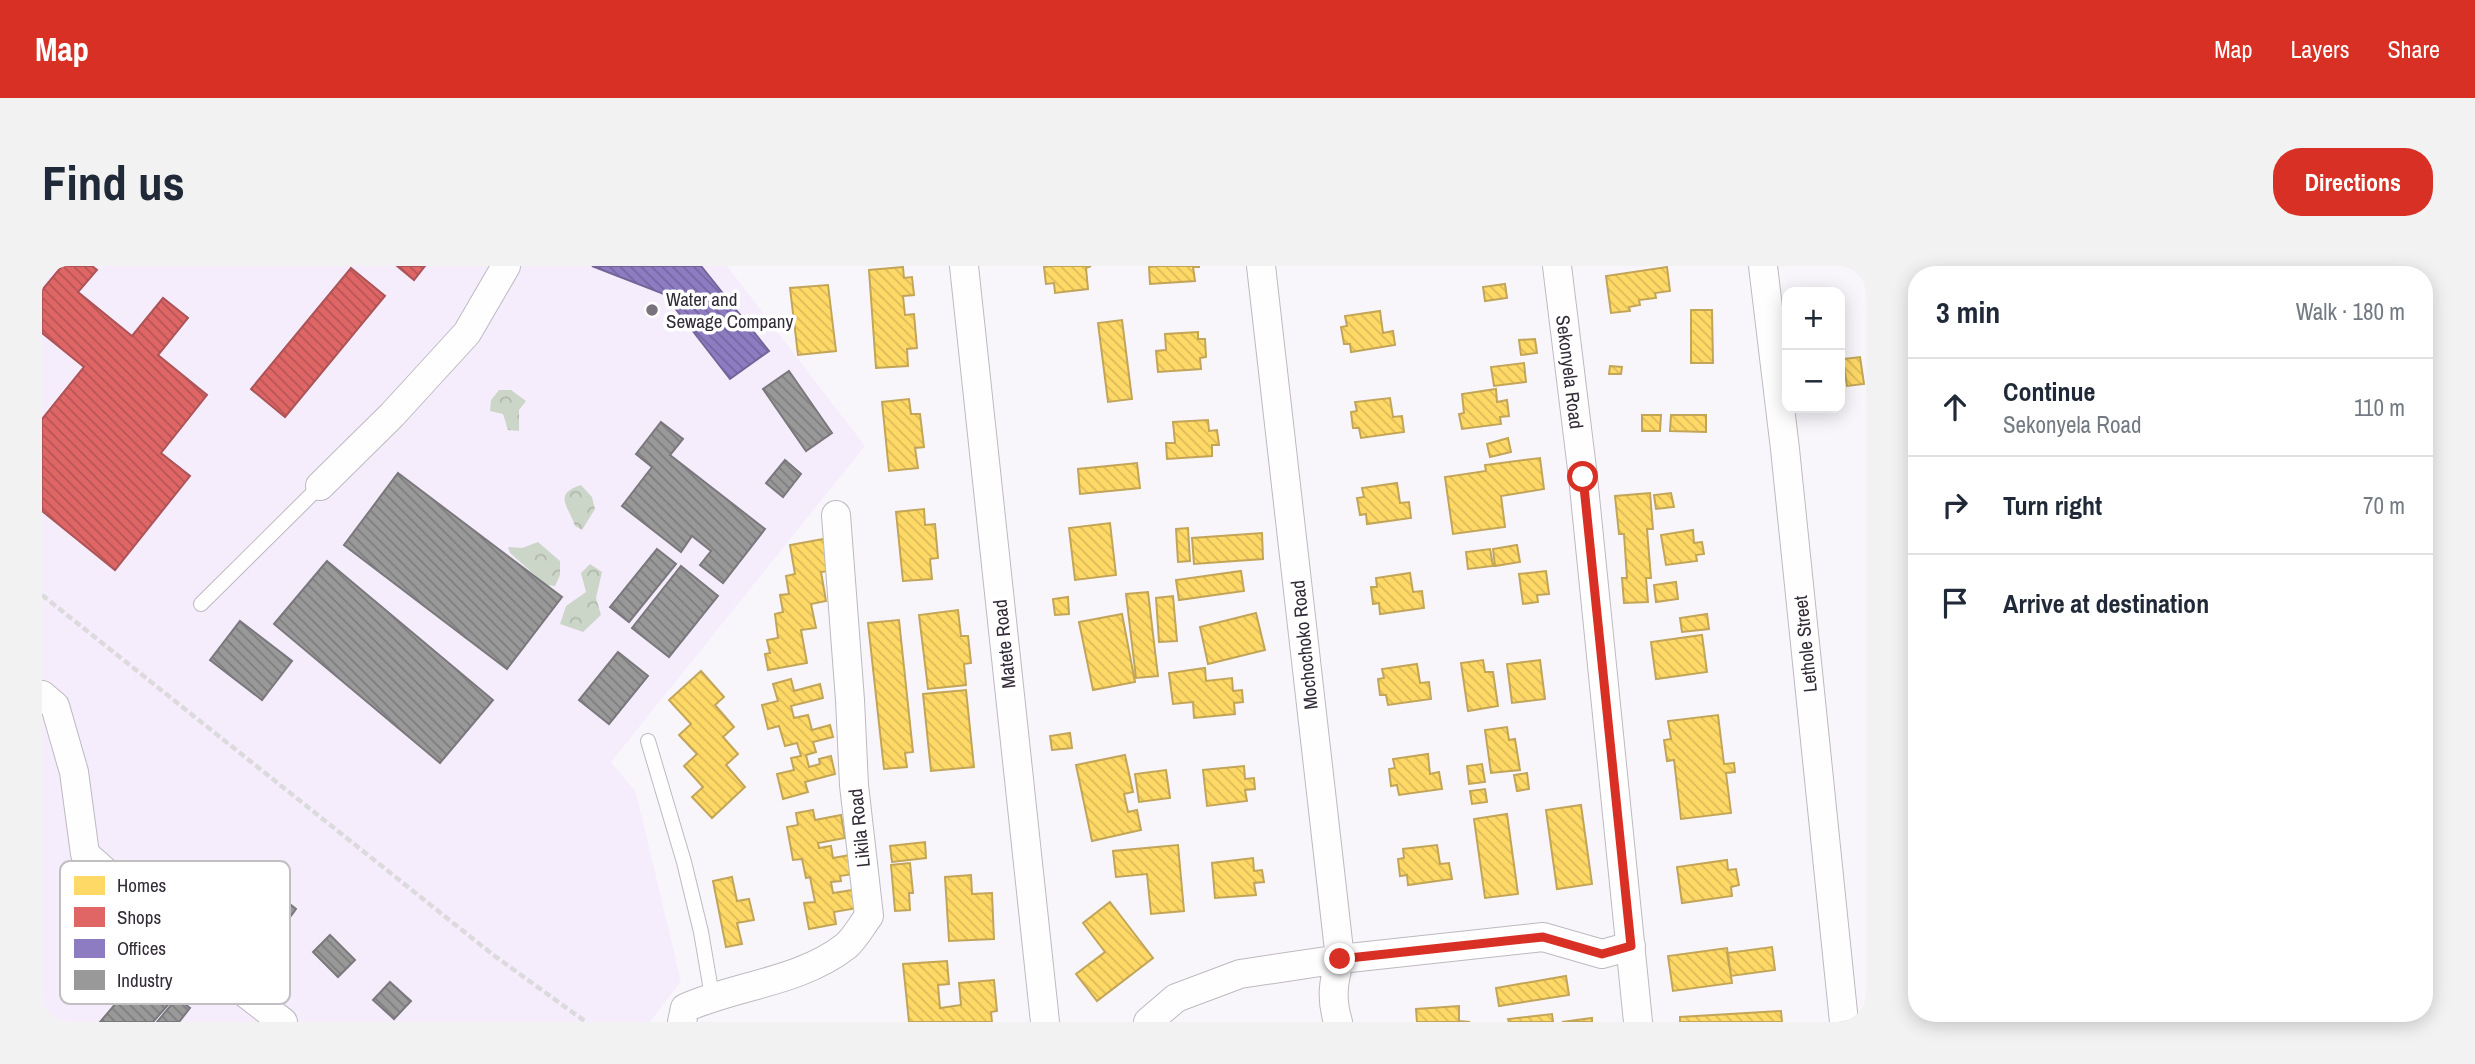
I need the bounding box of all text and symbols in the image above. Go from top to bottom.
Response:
text: Map [35,27,89,71]
text: Map [2214,33,2252,65]
text: Layers [2290,33,2349,65]
text: Share [2387,33,2440,65]
button: Directions [2273,148,2433,216]
text: Find us [42,149,185,215]
place label: Water and Sewage Company [666,286,794,334]
map controls [1782,287,1845,413]
button: + [1782,287,1845,350]
text: 3 min [1936,292,2000,332]
text: Walk · 180 m [2296,296,2405,327]
marker: Water and Sewage Company [644,302,660,318]
street label: Sekonyela Road [1550,314,1590,430]
button: − [1782,350,1845,413]
text: Continue [2003,374,2095,409]
icon: ahead [1936,388,1974,426]
text: 110 m [2354,392,2405,423]
text: Sekonyela Road [2003,409,2141,440]
route start [1567,461,1598,492]
icon: right [1936,486,1974,524]
text: Turn right [2003,488,2102,523]
text: 70 m [2363,490,2405,521]
street label: Mochochoko Road [1284,579,1324,711]
icon: arrive [1936,584,1974,622]
text: Arrive at destination [2003,586,2209,621]
street label: Lethole Street [1787,594,1823,694]
street label: Matete Road [986,598,1022,690]
street label: Likila Road [842,787,876,869]
legend [60,861,290,1004]
text: Homes [117,872,167,898]
text: Shops [117,904,161,930]
text: Offices [117,935,166,961]
route end [1324,943,1355,974]
text: Industry [117,967,173,993]

